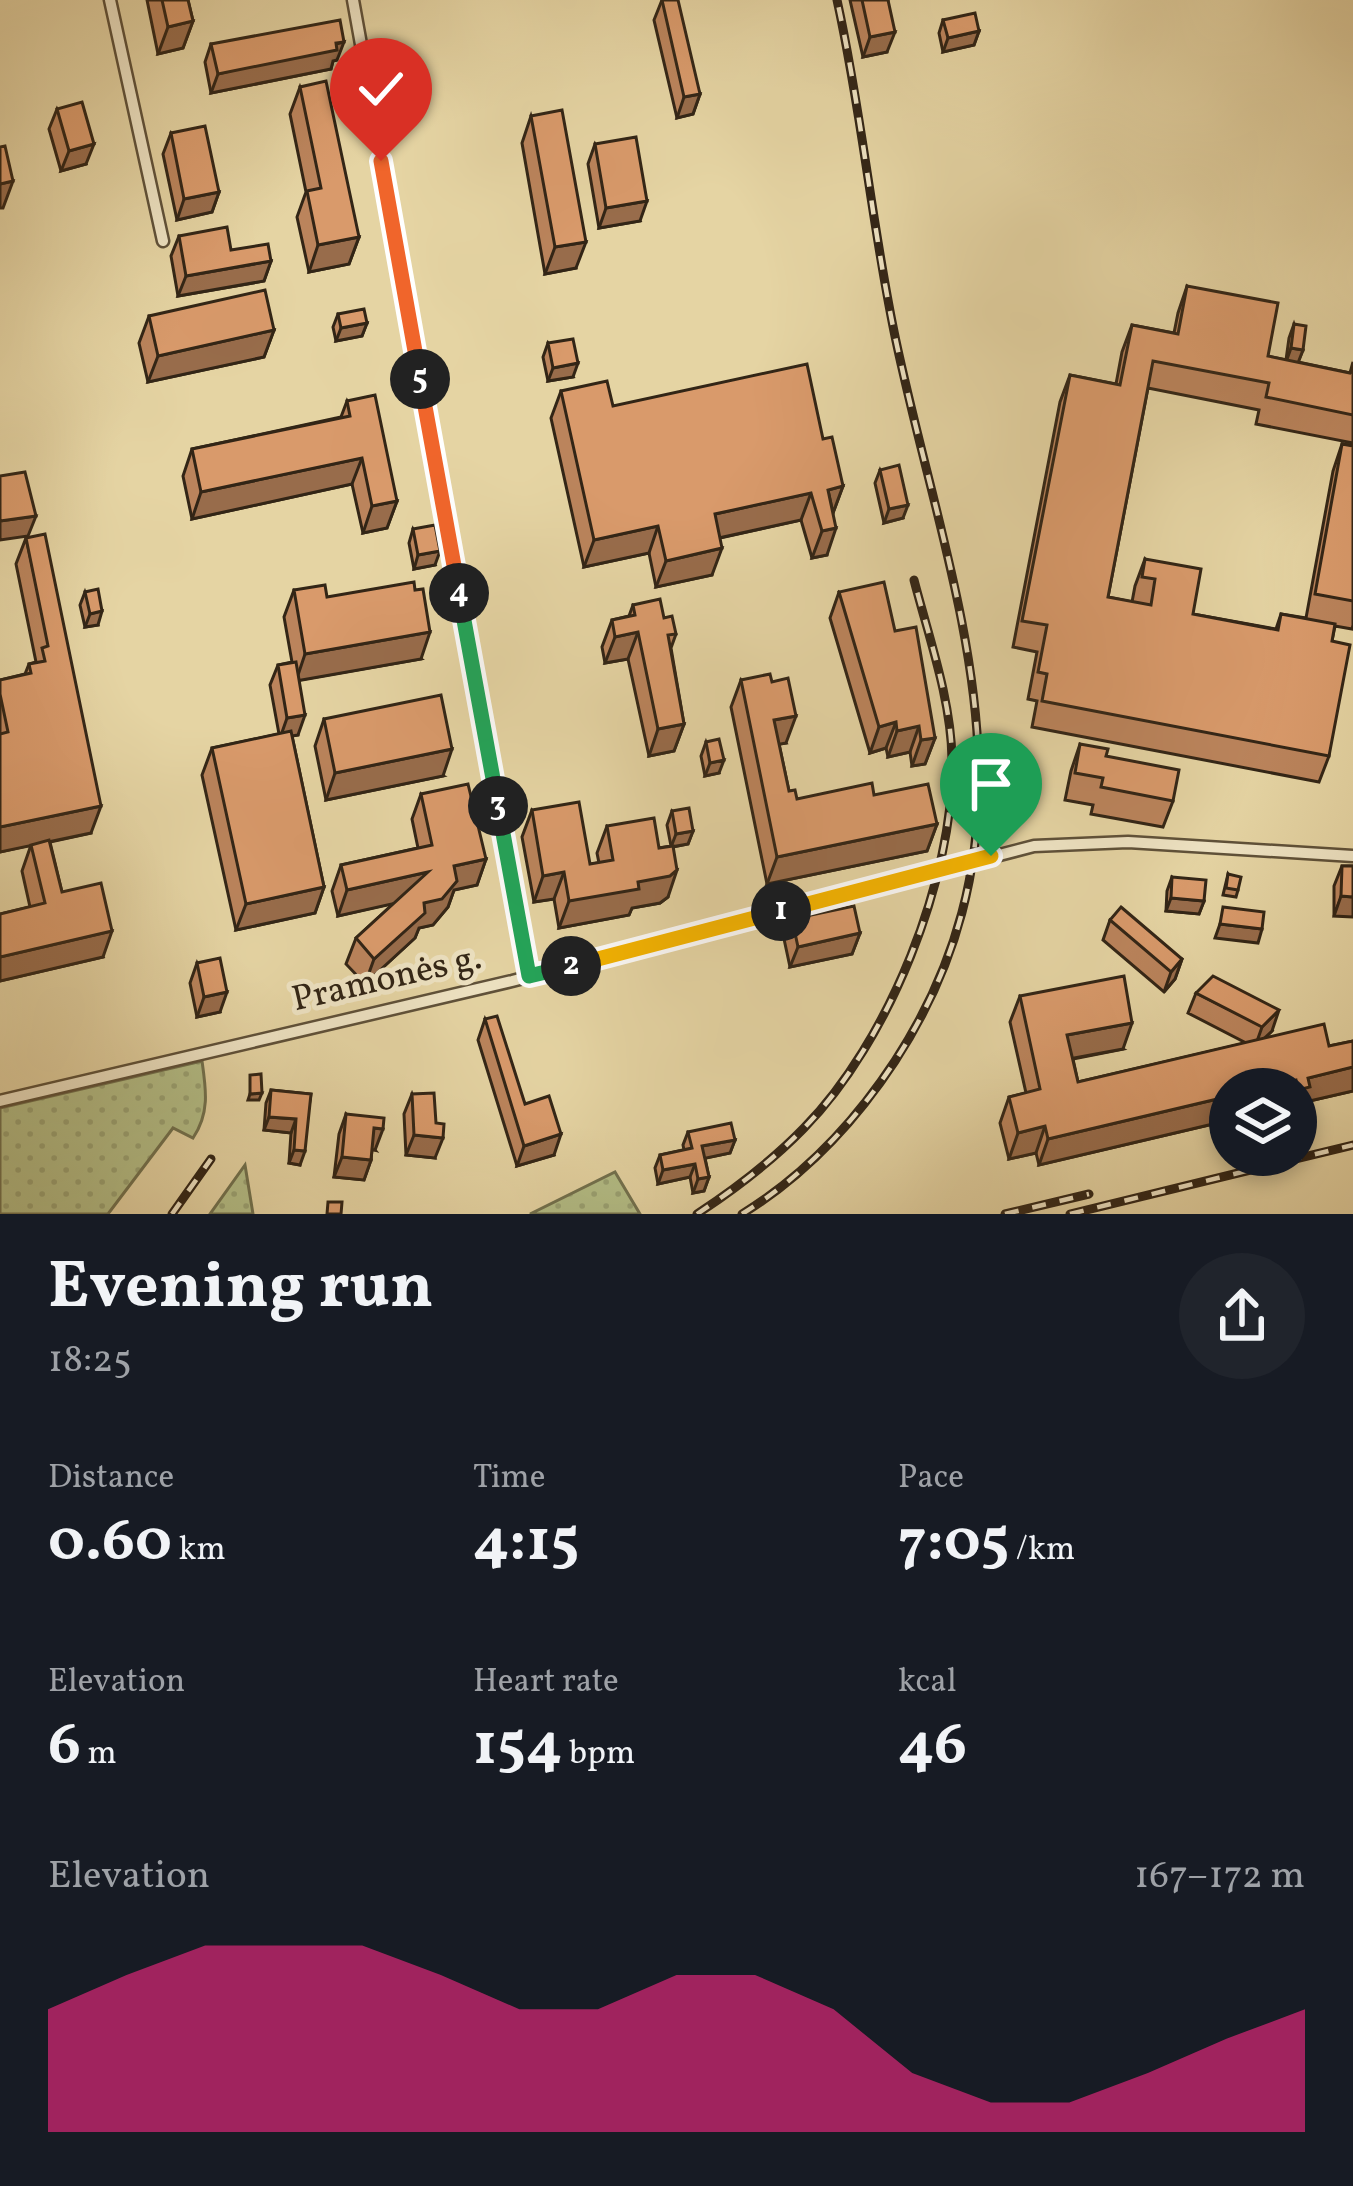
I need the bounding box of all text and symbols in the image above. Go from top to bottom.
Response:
pin [330,38,432,161]
icon: check [348,56,414,122]
pin: 5 [390,349,450,409]
text: 5 [412,356,428,402]
pin: 4 [429,563,489,623]
text: 4 [449,570,469,616]
pin [940,733,1042,856]
icon: arrive [958,751,1024,817]
pin: 3 [468,776,528,836]
text: 3 [490,783,506,829]
pin: 1 [751,881,811,941]
text: 1 [774,888,788,934]
street label: Pramonės g. [287,934,487,1026]
pin: 2 [541,936,601,996]
text: 2 [562,943,580,989]
map controls [1209,1068,1317,1176]
button: layers [1209,1068,1317,1176]
text: Evening run [48,1243,434,1335]
button: share [1179,1253,1305,1379]
text: 18:25 [48,1334,132,1388]
text: Distance [48,1456,174,1502]
text: Time [473,1456,545,1502]
text: Pace [898,1456,964,1502]
text: 0.60 [48,1502,172,1585]
text: 4:15 [473,1502,579,1585]
text: 7:05 [898,1502,1009,1585]
text: km [172,1528,226,1574]
text: /km [1009,1528,1075,1574]
text: Elevation [48,1660,185,1706]
text: Heart rate [473,1660,619,1706]
text: kcal [898,1660,957,1706]
text: 6 [48,1706,81,1789]
text: 154 [473,1706,562,1789]
text: 46 [898,1706,967,1789]
text: m [81,1732,117,1778]
text: bpm [562,1732,635,1778]
text: Elevation [48,1850,210,1904]
text: 167–172 m [1134,1850,1305,1904]

